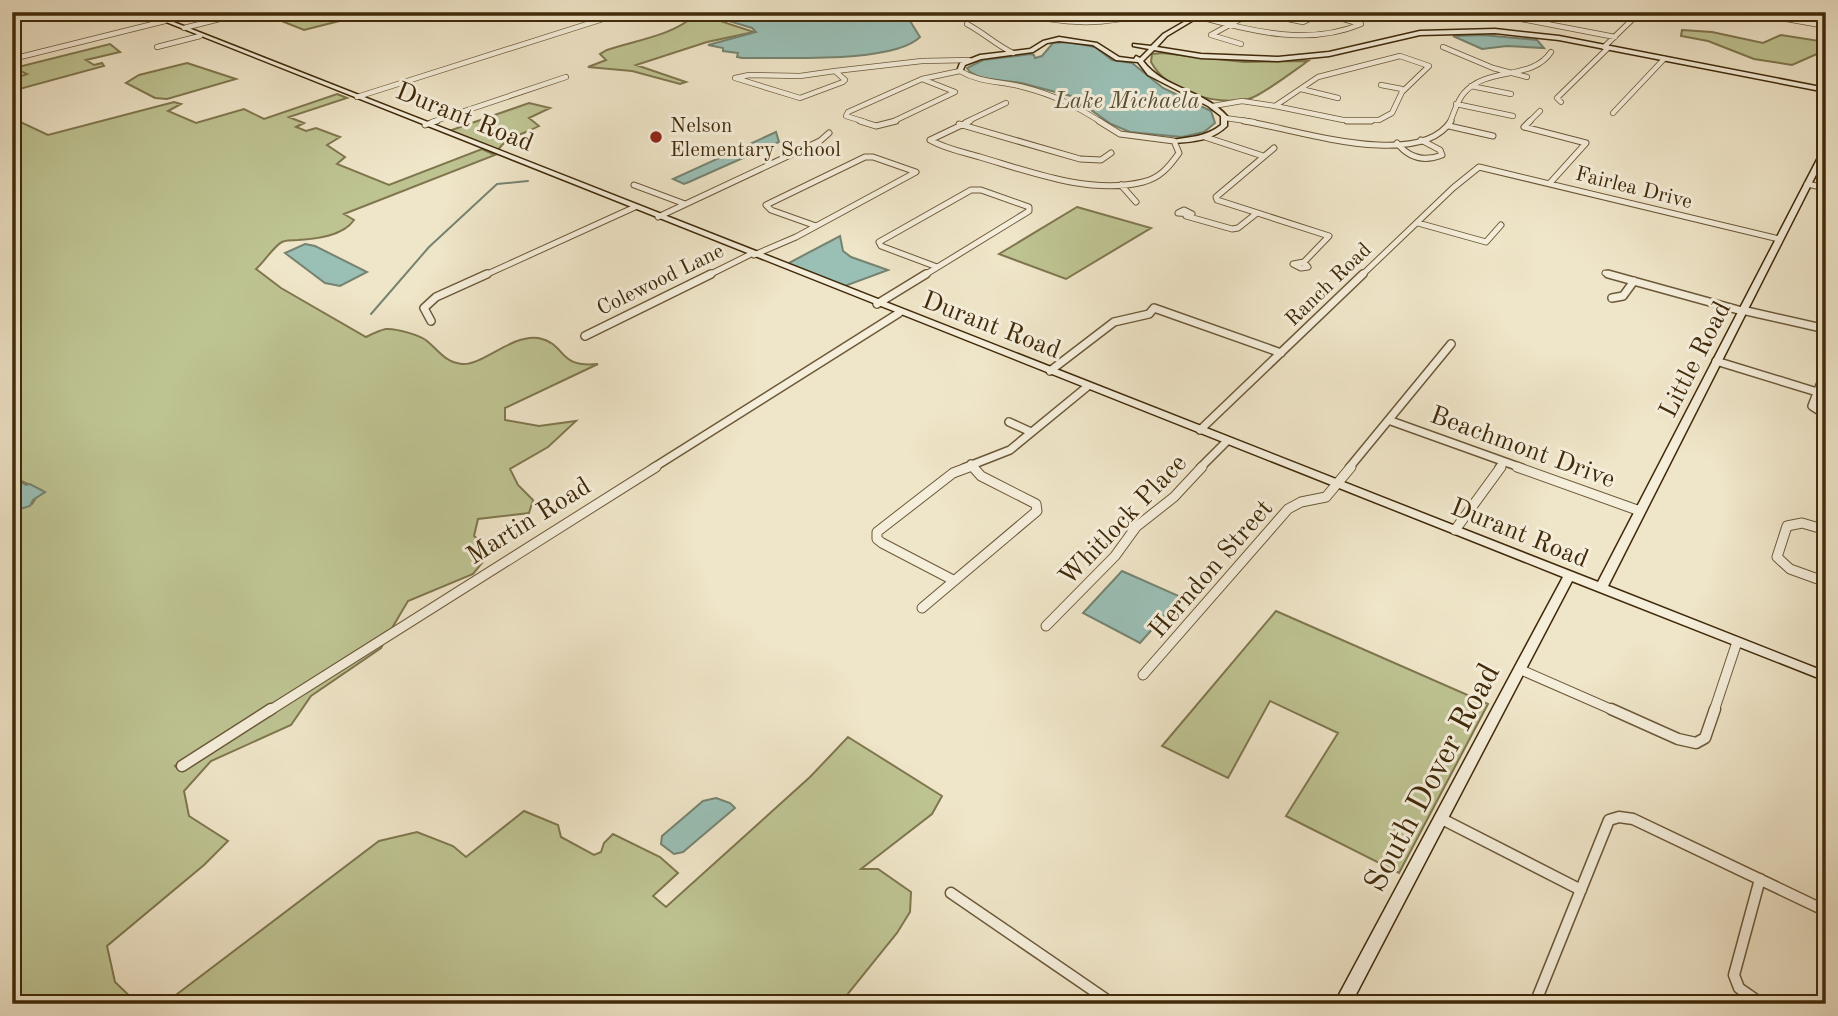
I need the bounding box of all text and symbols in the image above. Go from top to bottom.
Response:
street label: Durant Road [392,78,537,157]
water label: Lake Michaela [1053,90,1200,113]
place label: Nelson Elementary School [670,116,841,161]
marker: Nelson Elementary School [648,129,664,145]
street label: Fairlea Drive [1573,164,1694,213]
street label: Ranch Road [1282,239,1376,331]
street label: Colewood Lane [594,241,727,320]
street label: Durant Road [918,288,1064,364]
street label: Little Road [1655,298,1736,422]
street label: Beachmont Drive [1426,402,1618,493]
street label: Whitlock Place [1055,450,1192,591]
street label: Martin Road [463,473,596,570]
street label: Durant Road [1447,494,1592,573]
street label: Herndon Street [1145,495,1278,643]
street label: South Dover Road [1360,659,1507,898]

